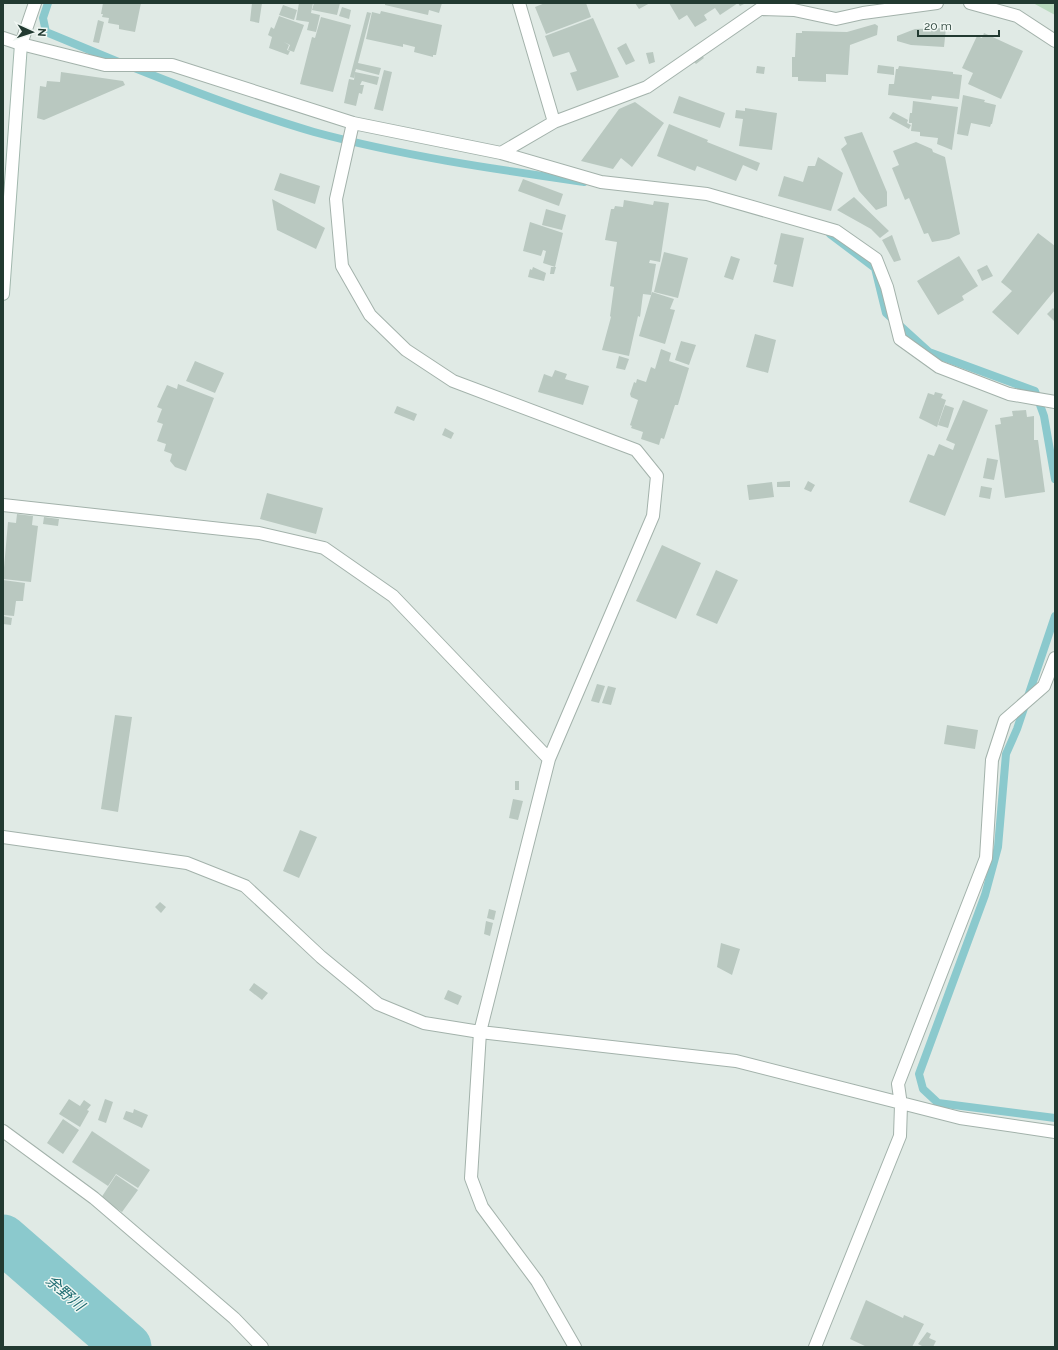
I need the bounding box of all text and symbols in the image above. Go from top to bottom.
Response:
north arrow [12,12,52,52]
scale bar [918,12,999,38]
text: 20 m [924,19,952,33]
text: N [35,28,48,37]
water label: 余野川 [42,1271,89,1316]

